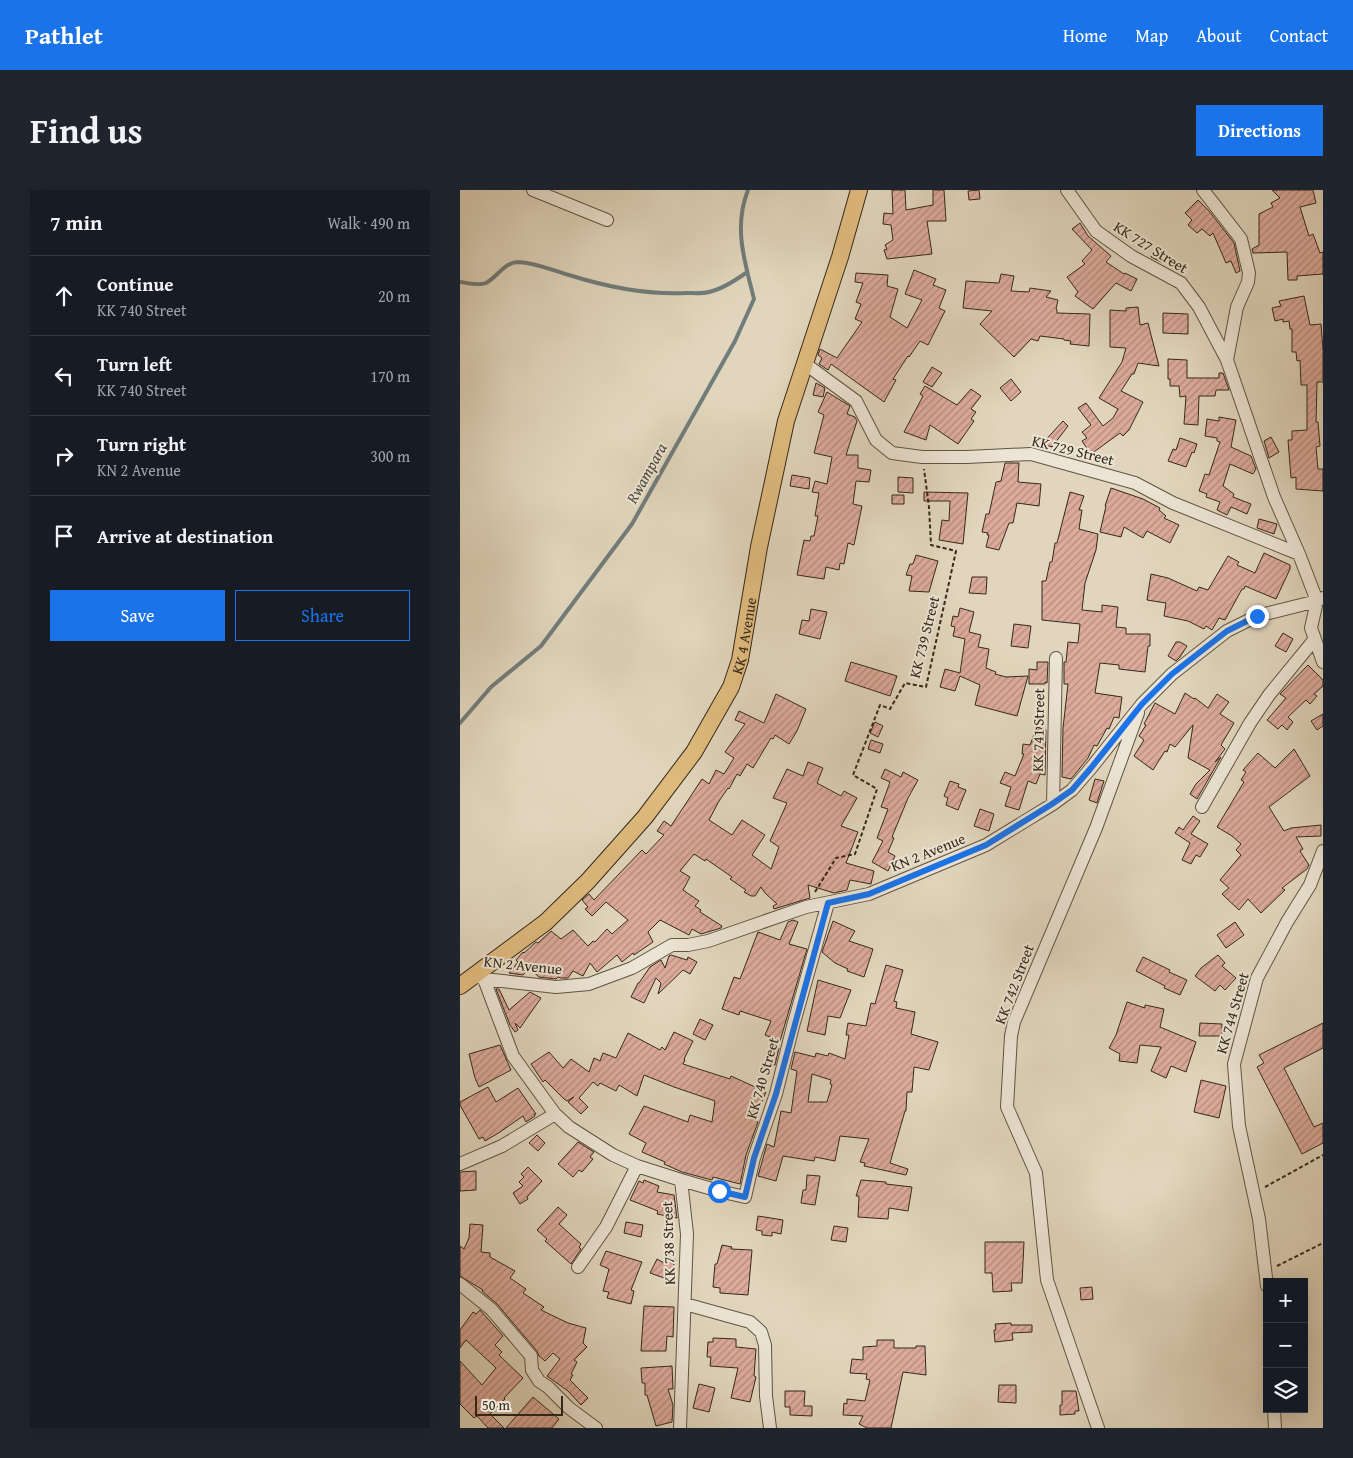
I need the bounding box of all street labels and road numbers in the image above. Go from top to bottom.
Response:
street label: KK 727 Street [1110,216,1193,279]
street label: KK 729 Street [1030,430,1117,471]
street label: KK 739 Street [904,593,945,680]
street label: KK 4 Avenue [726,595,761,677]
street label: KK 741 Street [1027,687,1049,772]
street label: KN 2 Avenue [888,828,968,876]
street label: KK 742 Street [989,940,1039,1027]
street label: KN 2 Avenue [483,950,563,980]
street label: KK 744 Street [1210,969,1254,1056]
street label: KK 740 Street [740,1034,784,1121]
street label: KK 738 Street [656,1200,680,1285]

